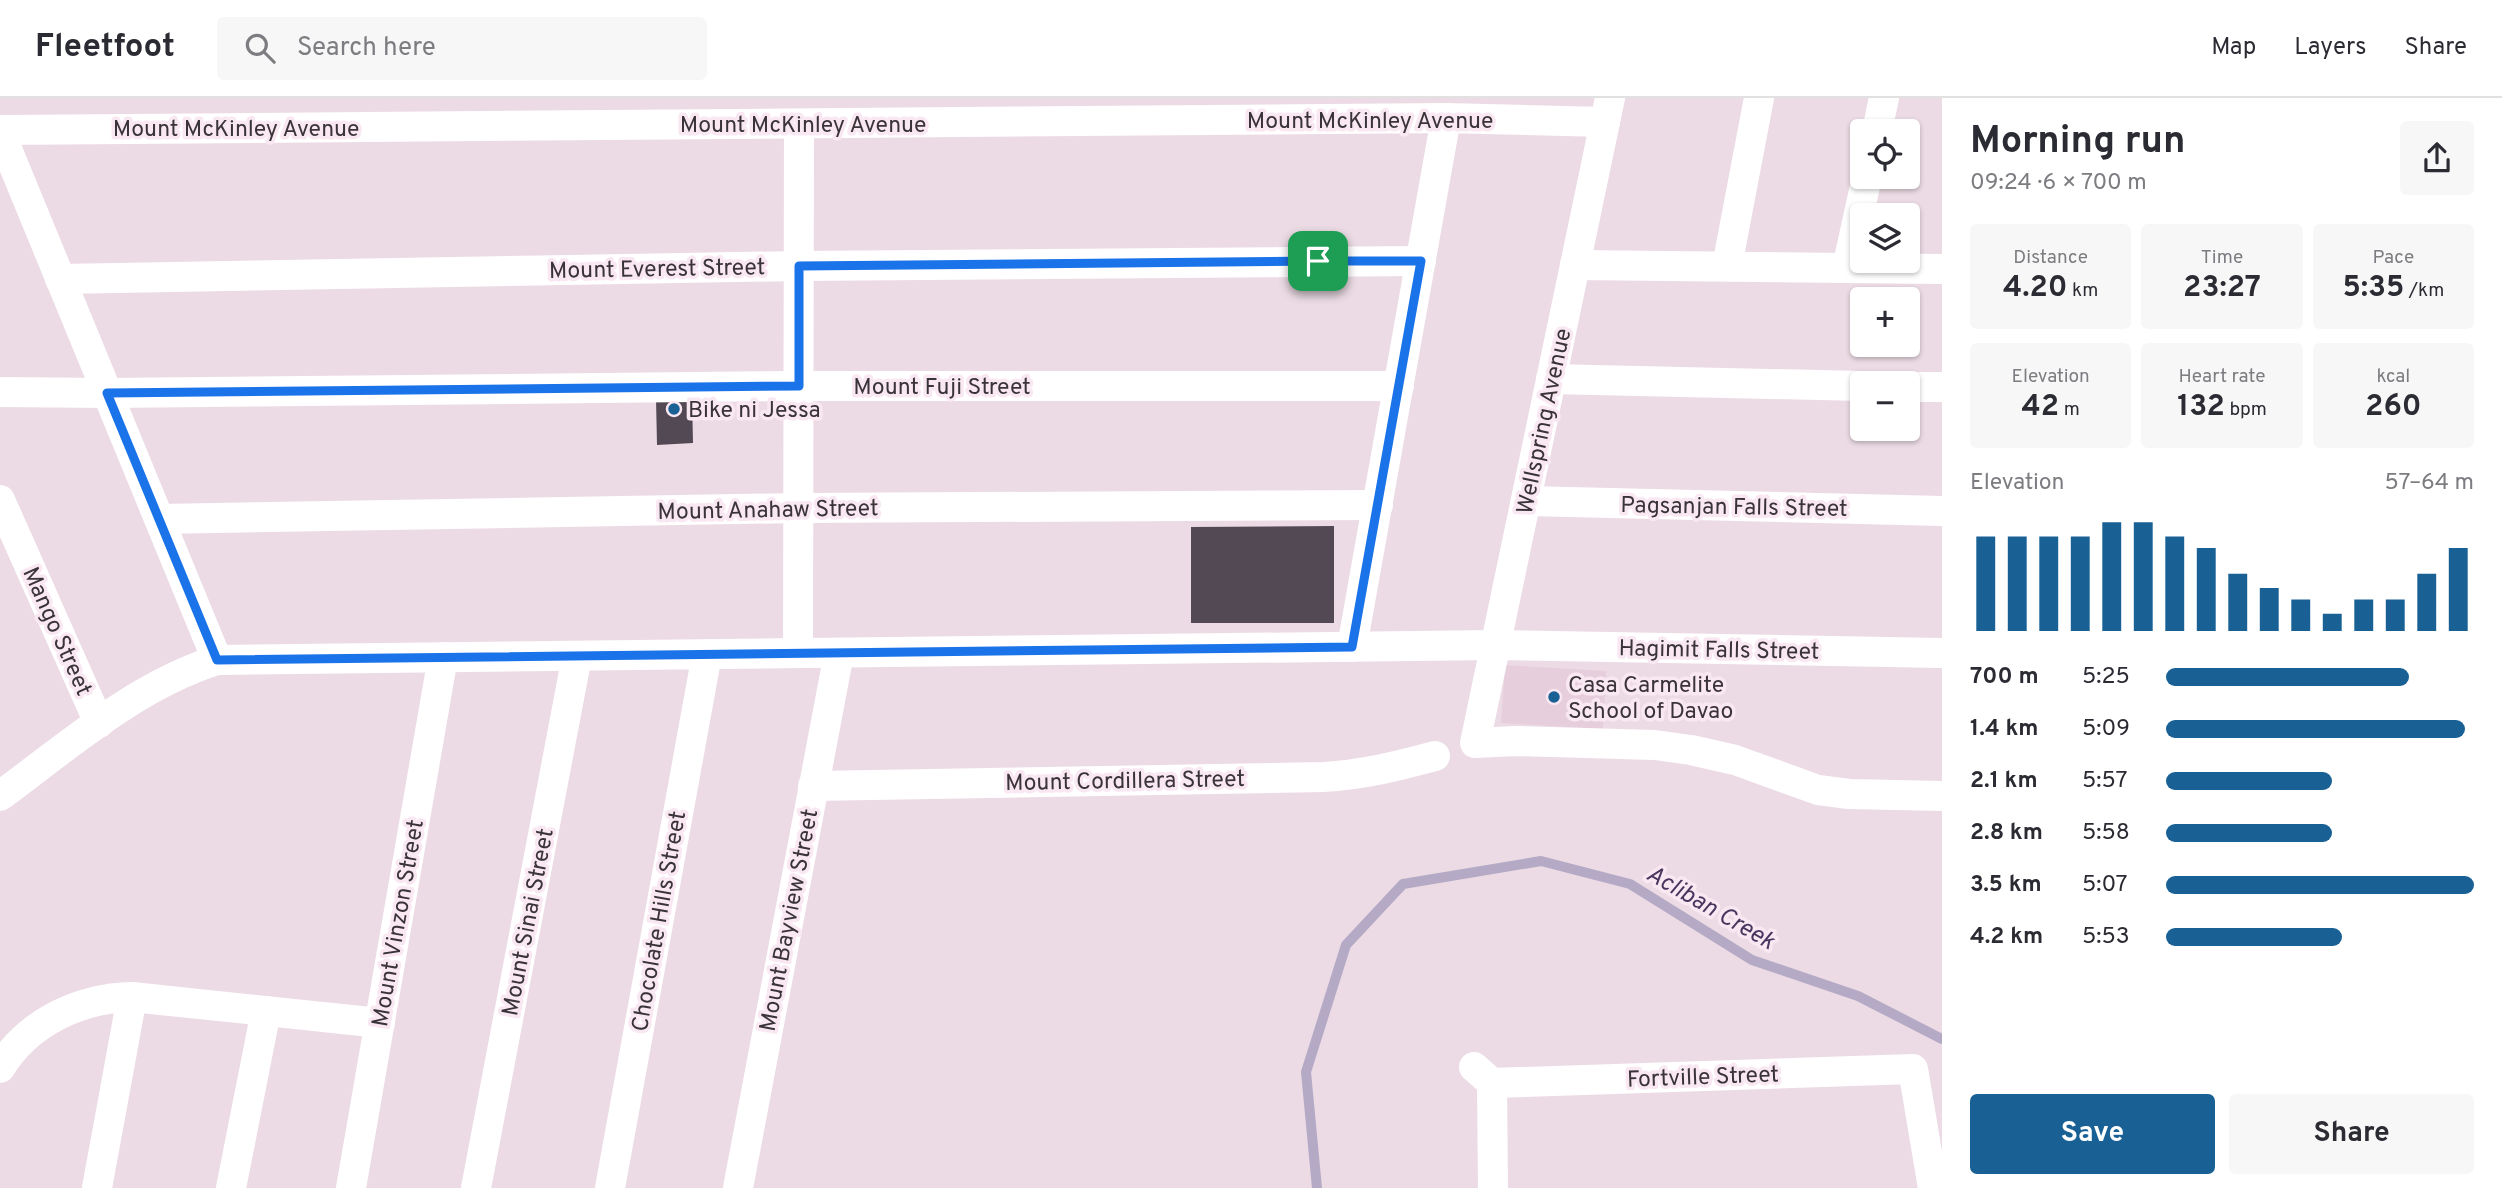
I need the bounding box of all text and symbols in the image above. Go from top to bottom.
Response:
search box [217,17,707,80]
text: Fleetfoot [35,27,175,69]
icon: search [241,29,279,67]
text: Search here [297,32,436,65]
text: Map [2211,33,2256,63]
text: Layers [2294,33,2366,63]
text: Share [2404,33,2467,63]
street label: Mount McKinley Avenue [1247,108,1493,137]
street label: Mount McKinley Avenue [680,112,926,141]
street label: Mount McKinley Avenue [113,116,359,145]
text: Morning run [1970,118,2186,167]
map controls [1850,119,1920,441]
button: locate [1850,119,1920,189]
button: share [2400,121,2474,195]
text: 09:24 · 6 × 700 m [1970,169,2147,198]
button: layers [1850,203,1920,273]
pin [1288,231,1348,291]
icon: arrive [1299,242,1337,280]
text: Distance [2013,246,2088,270]
text: Time [2201,246,2243,270]
text: Pace [2372,246,2414,270]
street label: Mount Everest Street [549,254,766,287]
text: 4.20 [2003,270,2068,307]
text: 23:27 [2183,270,2261,307]
text: 5:35 [2342,270,2404,307]
text: km [2068,279,2098,303]
text: /km [2404,279,2444,303]
button: + [1850,287,1920,357]
street label: Wellspring Avenue [1512,326,1579,517]
text: Elevation [2012,365,2090,389]
text: Heart rate [2179,365,2265,389]
text: kcal [2376,365,2410,389]
button: − [1850,371,1920,441]
street label: Mount Fuji Street [853,374,1031,403]
text: 42 [2022,389,2059,426]
text: 132 [2177,389,2225,426]
text: 260 [2365,389,2422,426]
place label: Bike ni Jessa [688,397,821,426]
text: m [2059,398,2080,422]
text: bpm [2225,398,2267,422]
marker: Bike ni Jessa [666,401,682,417]
text: Elevation [1970,469,2065,498]
text: 57–64 m [2384,469,2474,498]
street label: Pagsanjan Falls Street [1620,492,1848,525]
street label: Mount Anahaw Street [657,495,879,528]
street label: Mango Street [14,563,97,701]
street label: Hagimit Falls Street [1618,635,1820,668]
text: 700 m [1970,663,2039,692]
text: 5:25 [2082,663,2130,692]
place label: Casa Carmelite School of Davao [1568,672,1733,727]
marker: Casa Carmelite School of Davao [1546,689,1562,705]
text: 1.4 km [1970,715,2038,744]
text: 5:09 [2082,715,2130,744]
street label: Mount Cordillera Street [1005,766,1245,799]
text: 2.1 km [1970,767,2038,796]
text: 5:57 [2082,767,2128,796]
street label: Mount Bayview Street [755,807,826,1034]
street label: Chocolate Hills Street [627,809,694,1034]
street label: Mount Vinzon Street [367,818,432,1029]
text: 2.8 km [1970,819,2043,848]
text: 5:58 [2082,819,2130,848]
street label: Mount Sinai Street [497,826,562,1019]
water label: Acliban Creek [1640,860,1780,958]
text: 3.5 km [1970,871,2042,900]
text: 5:07 [2082,871,2128,900]
text: 4.2 km [1970,923,2043,952]
text: 5:53 [2082,923,2130,952]
street label: Fortville Street [1627,1061,1780,1096]
button: Save [1970,1094,2215,1174]
button: Share [2229,1094,2474,1174]

